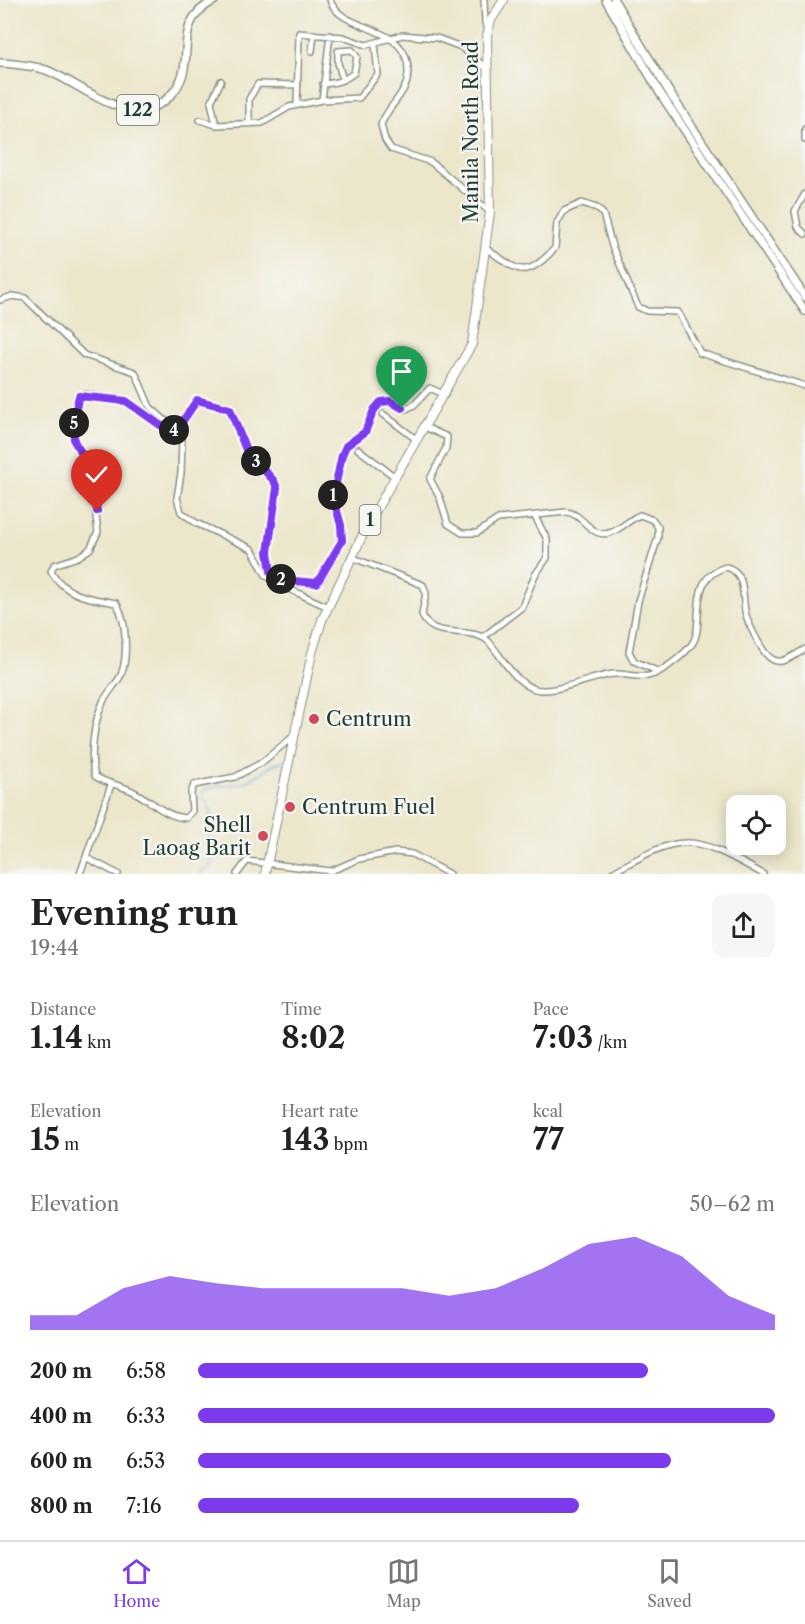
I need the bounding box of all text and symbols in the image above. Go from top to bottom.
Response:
street label: Manila North Road [459,41,483,223]
road number: 122 [117,95,159,125]
pin [376,346,427,408]
icon: arrive [385,355,418,388]
pin: 5 [59,408,89,438]
text: 5 [70,413,78,433]
pin: 4 [159,415,189,445]
text: 4 [169,420,179,440]
pin: 3 [241,446,271,476]
pin [71,449,122,511]
text: 3 [251,451,261,471]
icon: check [80,458,113,491]
pin: 1 [318,480,348,510]
text: 1 [329,485,337,505]
road number: 1 [360,505,380,535]
pin: 2 [266,564,296,594]
text: 2 [276,569,286,589]
place label: Centrum [326,707,412,731]
marker: Centrum [307,712,321,726]
place label: Centrum Fuel [302,795,435,819]
map controls [726,795,786,855]
button: locate [726,795,786,855]
marker: Centrum Fuel [283,800,297,814]
place label: Shell Laoag Barit [143,813,251,860]
marker: Shell Laoag Barit [256,829,270,843]
text: Evening run [30,893,238,934]
button: share [712,894,775,957]
text: 19:44 [30,936,79,960]
text: Distance [30,999,96,1019]
text: Time [281,999,322,1019]
text: Pace [533,999,569,1019]
text: 1.14 [30,1019,83,1056]
text: 8:02 [281,1019,346,1056]
text: 7:03 [533,1019,593,1056]
text: km [83,1032,112,1052]
text: /km [593,1032,627,1052]
text: Elevation [30,1101,101,1121]
text: Heart rate [281,1101,358,1121]
text: kcal [533,1101,563,1121]
text: 15 [30,1121,60,1158]
text: 143 [281,1121,330,1158]
text: 77 [533,1121,564,1158]
text: m [60,1134,79,1154]
text: bpm [330,1134,368,1154]
text: Elevation [30,1192,119,1216]
text: 50–62 m [689,1192,775,1216]
text: 200 m [30,1359,92,1383]
text: 6:58 [126,1359,166,1383]
text: 400 m [30,1404,92,1428]
text: 6:33 [126,1404,165,1428]
text: 600 m [30,1449,92,1473]
text: 6:53 [126,1449,165,1473]
text: 800 m [30,1494,93,1518]
text: 7:16 [126,1494,162,1518]
tab: Home [113,1555,160,1611]
tab: Map [387,1555,421,1611]
tab: Saved [647,1555,692,1611]

